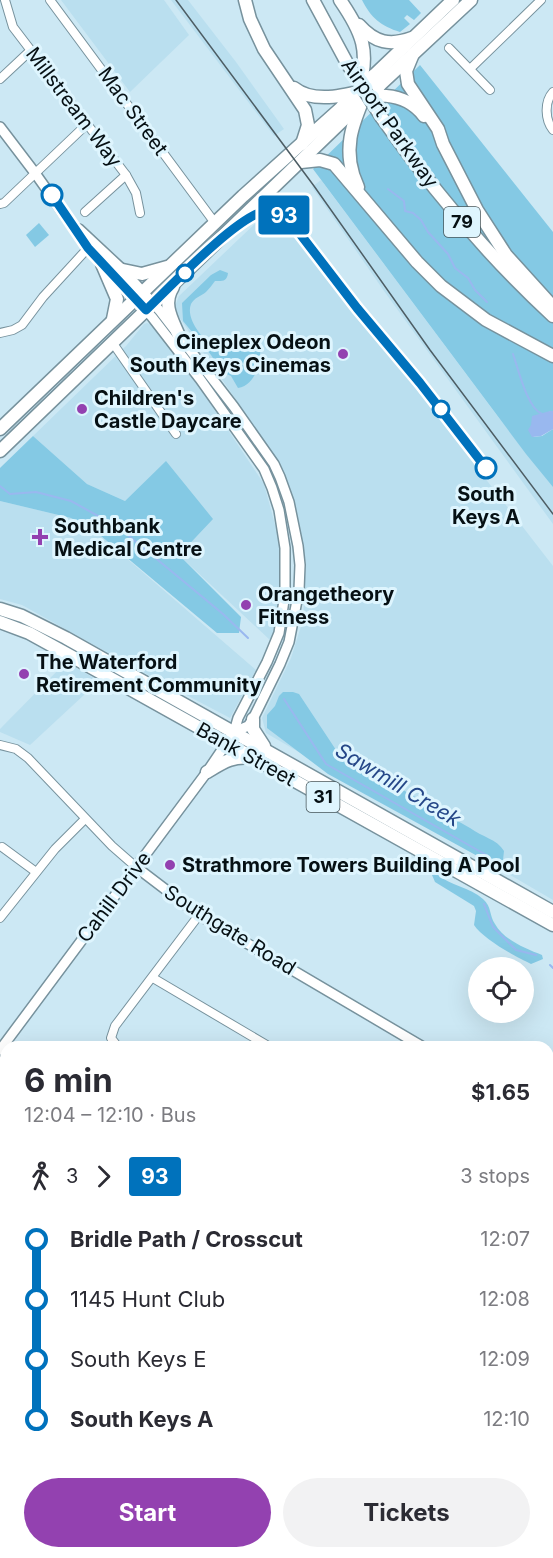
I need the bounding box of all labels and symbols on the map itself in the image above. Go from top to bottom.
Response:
street label: Millstream Way [21,42,127,172]
street label: Airport Parkway [337,54,443,192]
street label: Mac Street [93,62,173,160]
unlabelled marker [41,184,63,206]
line badge: 93 [257,196,311,234]
road number: 79 [444,207,480,237]
unlabelled marker [176,264,194,282]
place label: Cineplex Odeon South Keys Cinemas [130,330,331,377]
marker: Cineplex Odeon South Keys Cinemas [336,347,350,361]
place label: Children's Castle Daycare [94,386,242,433]
unlabelled marker [432,400,450,418]
marker: Children's Castle Daycare [75,402,89,416]
marker: South Keys A [475,457,497,479]
place label: South Keys A [452,482,520,529]
place label: Southbank Medical Centre [54,514,202,561]
marker: Southbank Medical Centre [31,528,49,546]
place label: Orangetheory Fitness [258,582,394,629]
marker: Orangetheory Fitness [239,598,253,612]
place label: The Waterford Retirement Community [36,650,262,697]
marker: The Waterford Retirement Community [17,667,31,681]
street label: Bank Street [192,717,300,791]
water label: Sawmill Creek [331,737,466,832]
road number: 31 [306,782,340,812]
street label: Cahill Drive [72,847,156,947]
place label: Strathmore Towers Building A Pool [182,853,520,877]
marker: Strathmore Towers Building A Pool [163,858,177,872]
street label: Southgate Road [160,880,300,980]

